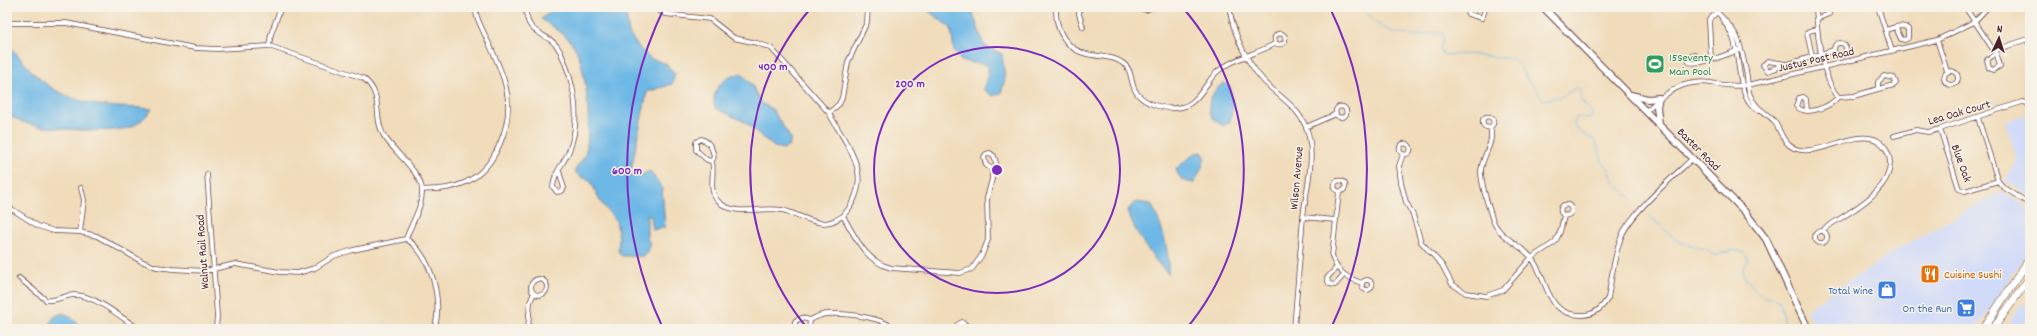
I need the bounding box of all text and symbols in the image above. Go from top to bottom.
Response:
north arrow [1979,18,2019,58]
text: N [1996,22,2003,38]
street label: Justus Post Road [1777,43,1856,77]
place label: 15Seventy Main Pool [1669,50,1714,81]
sports icon: 15Seventy Main Pool [1644,53,1666,75]
text: 400 m [758,59,788,76]
text: 200 m [895,76,925,93]
street label: Lea Oak Court [1926,96,1993,130]
street label: Baxter Road [1672,125,1723,176]
street label: Blue Oak [1946,142,1975,185]
street label: Wilson Avenue [1286,146,1309,210]
text: 600 m [612,163,642,180]
centre of rings [990,163,1004,177]
street label: Walnut Rail Road [192,214,215,290]
restaurant icon: Cuisine Sushi [1919,263,1941,285]
place label: Cuisine Sushi [1944,267,2001,284]
shop icon: Total Wine [1876,279,1898,301]
place label: Total Wine [1828,283,1873,300]
supermarket icon: On the Run [1955,297,1977,319]
place label: On the Run [1902,301,1952,318]

